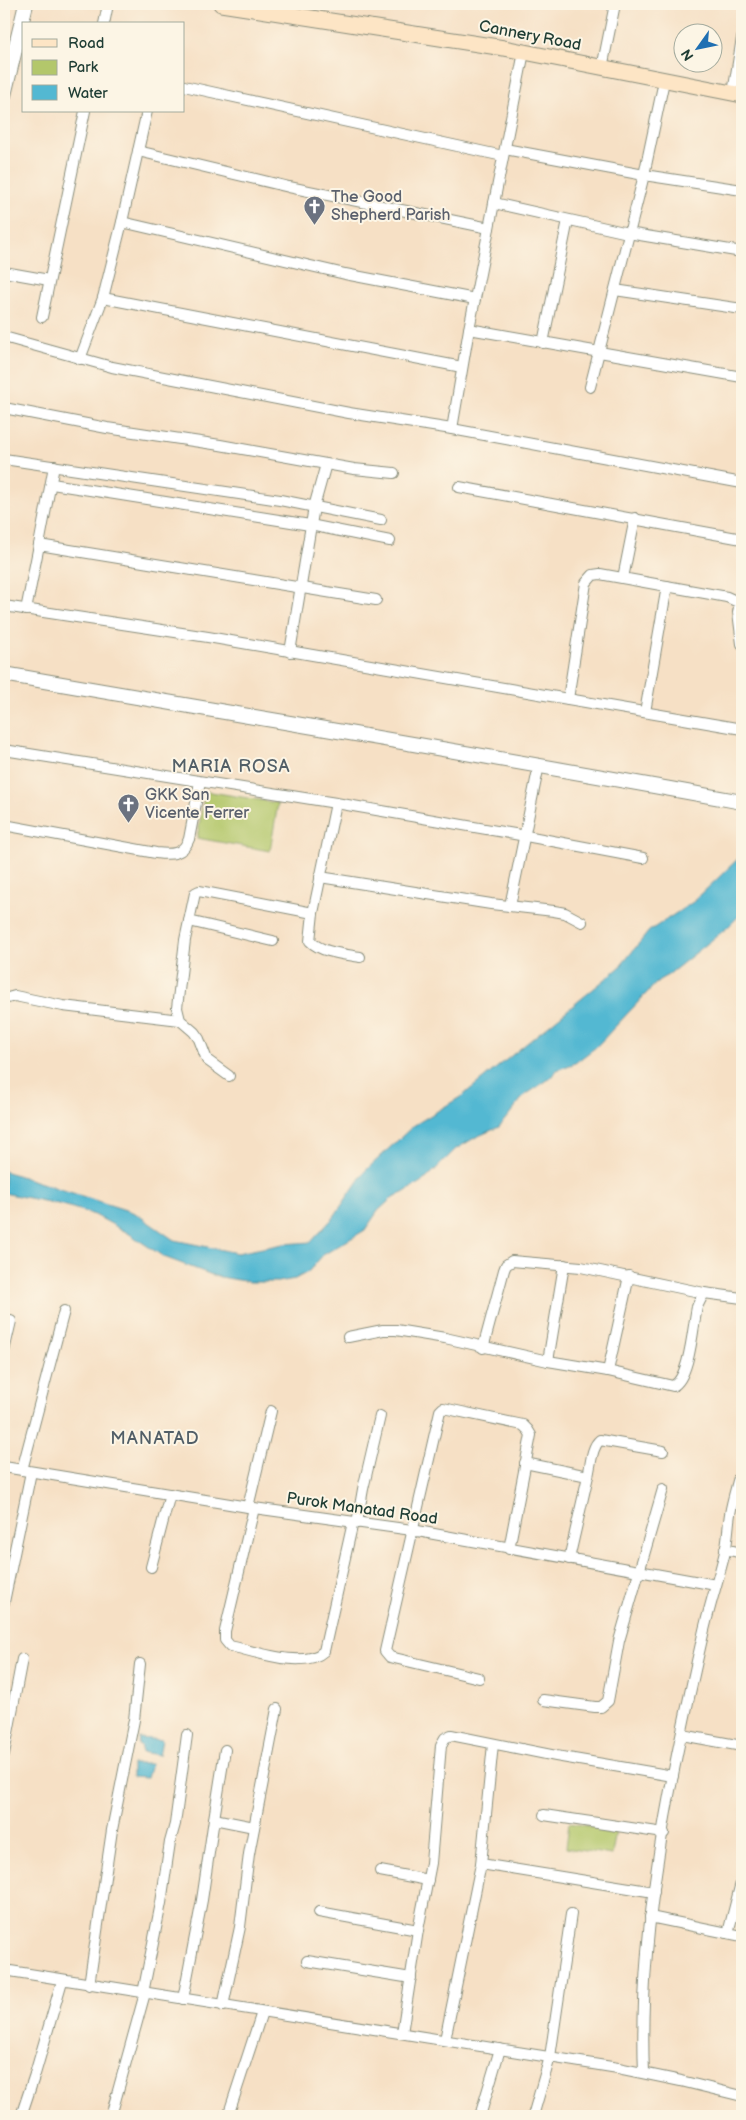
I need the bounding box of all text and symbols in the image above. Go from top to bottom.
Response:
street label: Cannery Road [477,17,583,55]
legend [22,22,185,112]
north arrow [674,22,724,72]
text: Road [68,34,104,53]
text: N [678,46,698,64]
text: Park [68,58,99,77]
text: Water [68,84,108,103]
place label: The Good Shepherd Parish [331,188,450,225]
church icon: The Good Shepherd Parish [303,194,327,225]
district label: MARIA ROSA [171,756,291,777]
place label: GKK San Vicente Ferrer [145,786,249,823]
church icon: GKK San Vicente Ferrer [117,792,141,823]
district label: MANATAD [110,1428,200,1449]
street label: Purok Manatad Road [285,1489,439,1529]

